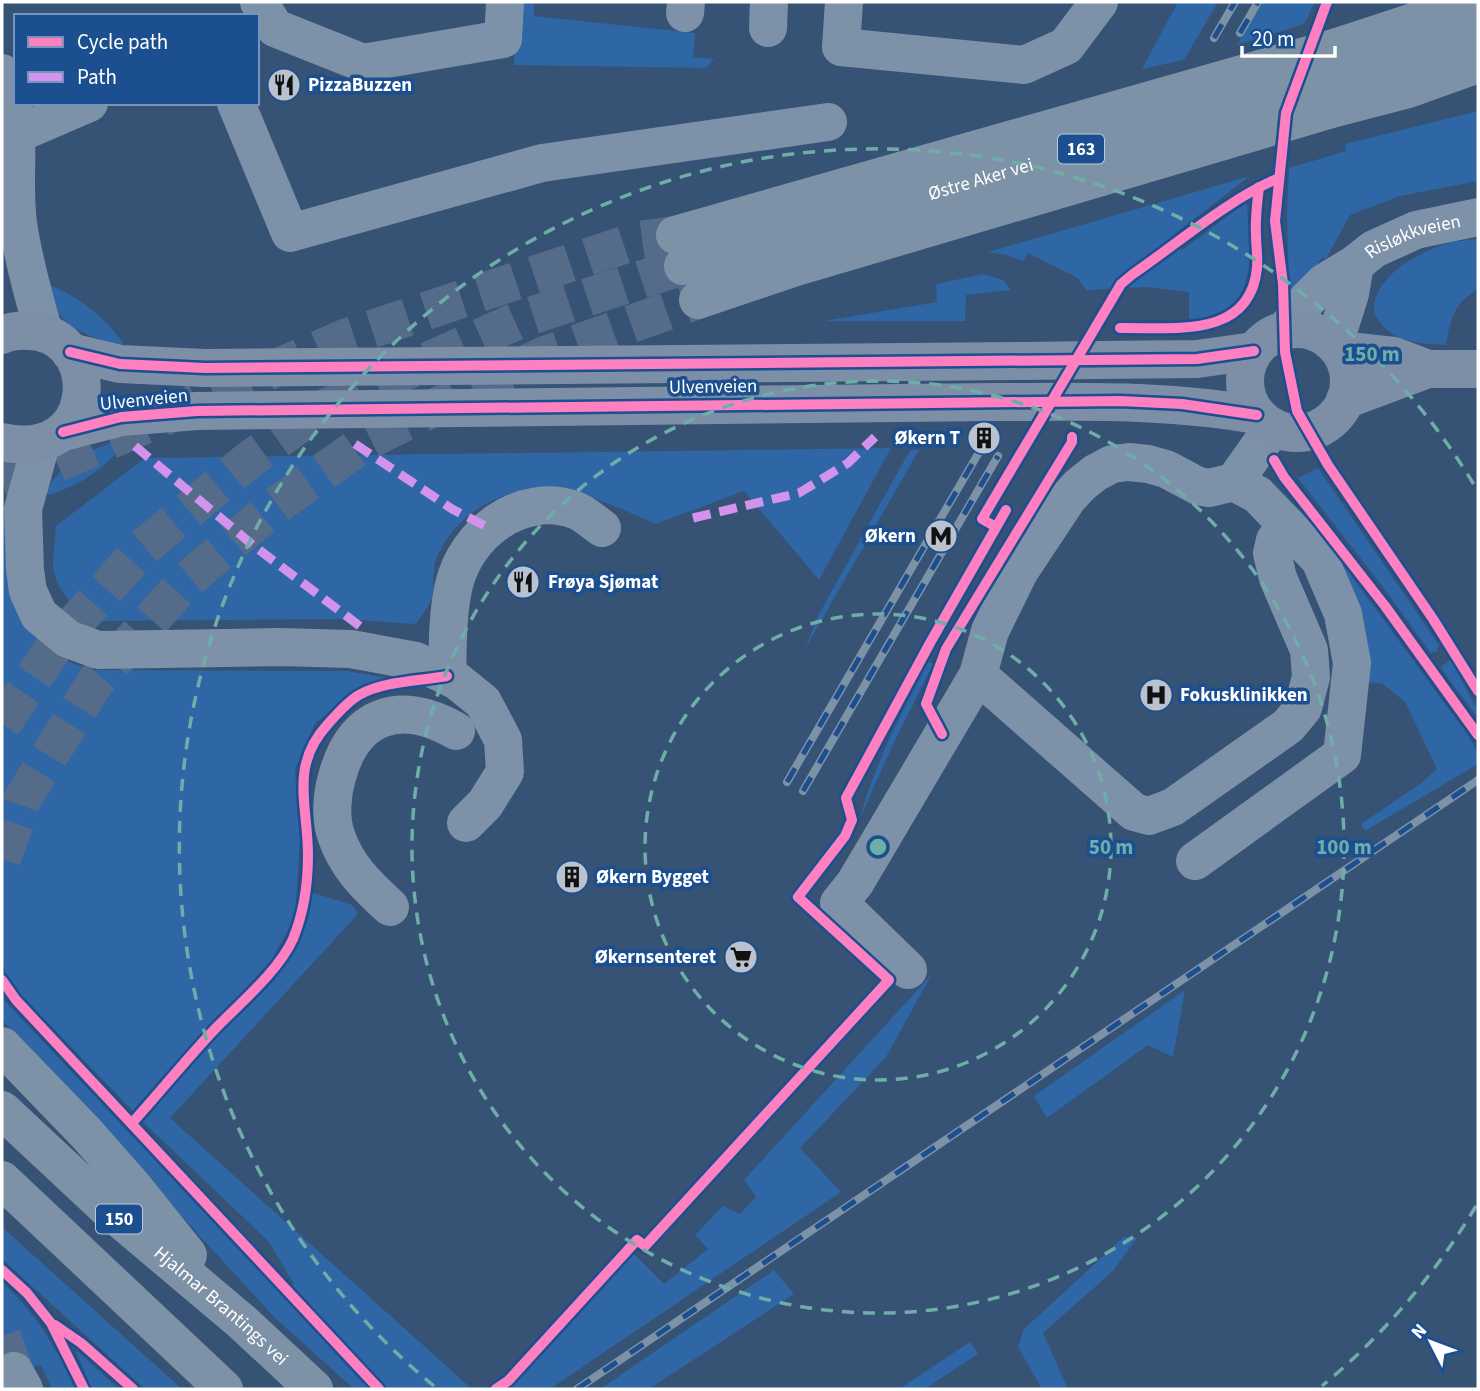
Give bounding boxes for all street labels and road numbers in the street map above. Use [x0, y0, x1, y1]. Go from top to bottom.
road number: 163 [1058, 134, 1104, 164]
street label: Østre Aker vei [925, 151, 1036, 207]
street label: Risløkkveien [1359, 207, 1463, 265]
street label: Ulvenveien [669, 373, 757, 401]
street label: Ulvenveien [99, 382, 189, 418]
road number: 150 [96, 1204, 142, 1234]
street label: Hjalmar Brantings vei [148, 1240, 294, 1372]

